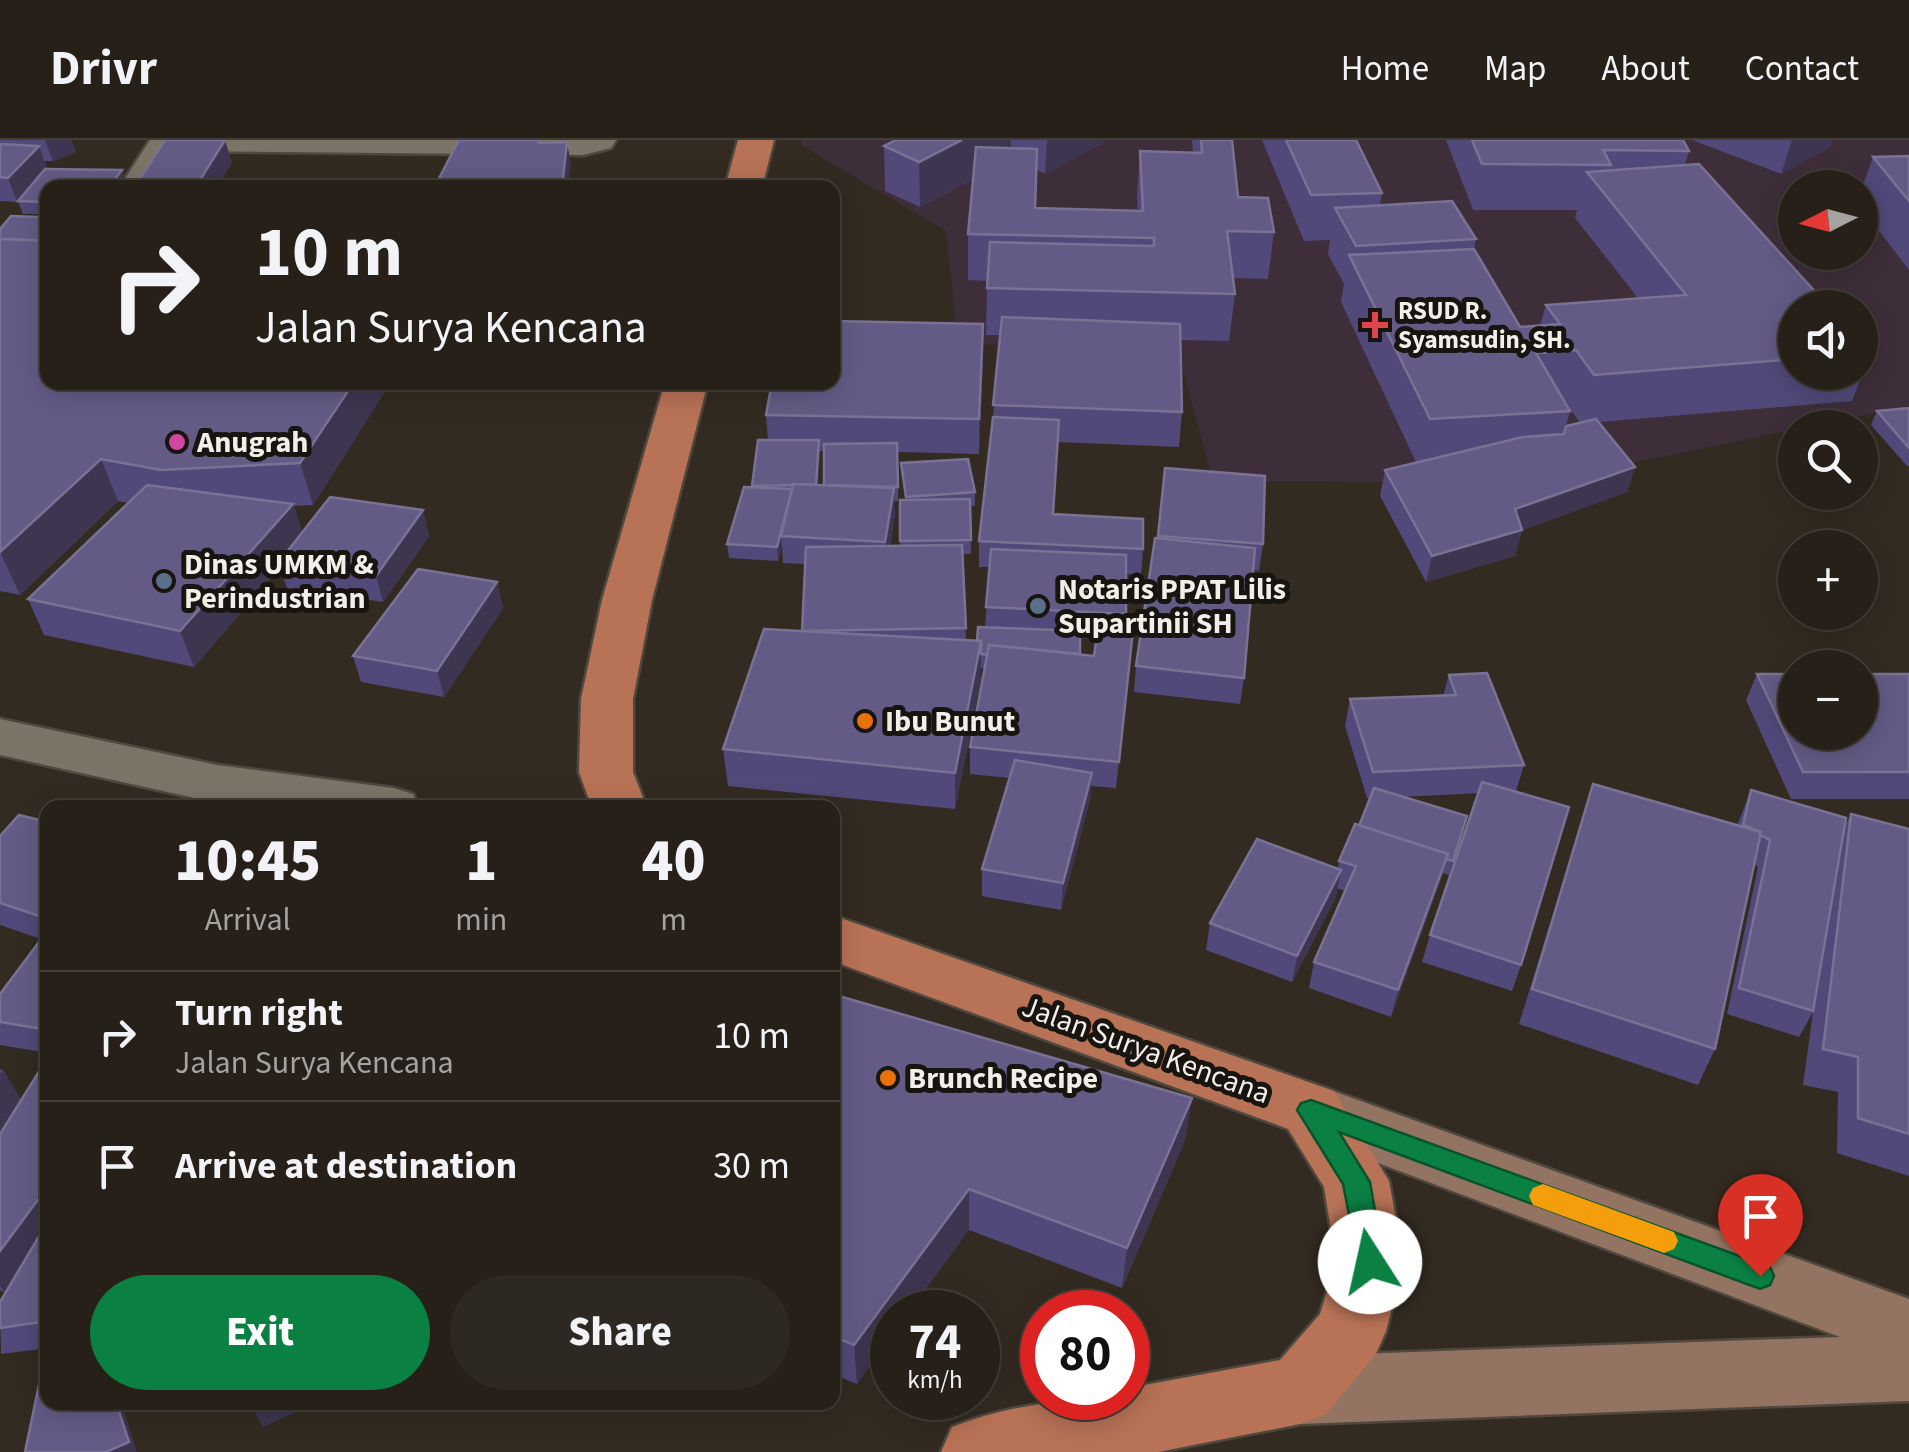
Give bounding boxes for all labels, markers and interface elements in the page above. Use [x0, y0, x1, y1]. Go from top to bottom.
text: Drivr [50, 35, 157, 103]
text: Home [1341, 44, 1429, 94]
text: Map [1484, 44, 1547, 94]
text: About [1602, 44, 1690, 94]
text: Contact [1745, 44, 1859, 94]
north arrow [1778, 170, 1878, 270]
map controls [1778, 170, 1878, 750]
text: 10 m [255, 203, 403, 303]
icon: right [90, 220, 220, 350]
button: sound [1778, 290, 1878, 390]
place label: RSUD R. Syamsudin, SH. [1398, 293, 1571, 358]
text: Jalan Surya Kencana [255, 296, 647, 360]
marker: RSUD R. Syamsudin, SH. [1362, 312, 1388, 338]
button: search [1778, 410, 1878, 510]
place label: Anugrah [196, 421, 308, 464]
marker: Anugrah [166, 431, 188, 453]
button: + [1778, 530, 1878, 630]
place label: Dinas UMKM & Perindustrian [184, 543, 374, 620]
place label: Notaris PPAT Lilis Supartinii SH [1058, 568, 1286, 645]
marker: Dinas UMKM & Perindustrian [153, 570, 175, 592]
marker: Notaris PPAT Lilis Supartinii SH [1027, 595, 1049, 617]
button: − [1778, 650, 1878, 750]
place label: Ibu Bunut [885, 700, 1016, 743]
marker: Ibu Bunut [854, 710, 876, 732]
text: 10:45 [174, 819, 321, 904]
text: 1 [465, 819, 497, 904]
text: 40 [642, 819, 706, 904]
text: Arrival [205, 897, 291, 943]
text: min [455, 897, 507, 943]
text: m [660, 897, 687, 943]
street label: Jalan Surya Kencana [1016, 985, 1276, 1115]
text: Turn right [175, 986, 343, 1040]
icon: right [90, 1009, 145, 1064]
text: 10 m [713, 1009, 790, 1063]
text: Jalan Surya Kencana [175, 1040, 454, 1086]
place label: Brunch Recipe [908, 1057, 1098, 1100]
marker: Brunch Recipe [877, 1067, 899, 1089]
icon: arrive [90, 1139, 145, 1194]
text: Arrive at destination [175, 1139, 517, 1193]
text: 30 m [713, 1139, 790, 1193]
pin [1718, 1174, 1803, 1277]
icon: arrive [1733, 1189, 1788, 1244]
position arrow [1318, 1210, 1422, 1314]
button: Exit [90, 1275, 430, 1390]
button: Share [450, 1275, 790, 1390]
speed limit sign: 80 [1020, 1290, 1150, 1420]
text: 74 [909, 1307, 961, 1378]
text: km/h [907, 1362, 963, 1398]

